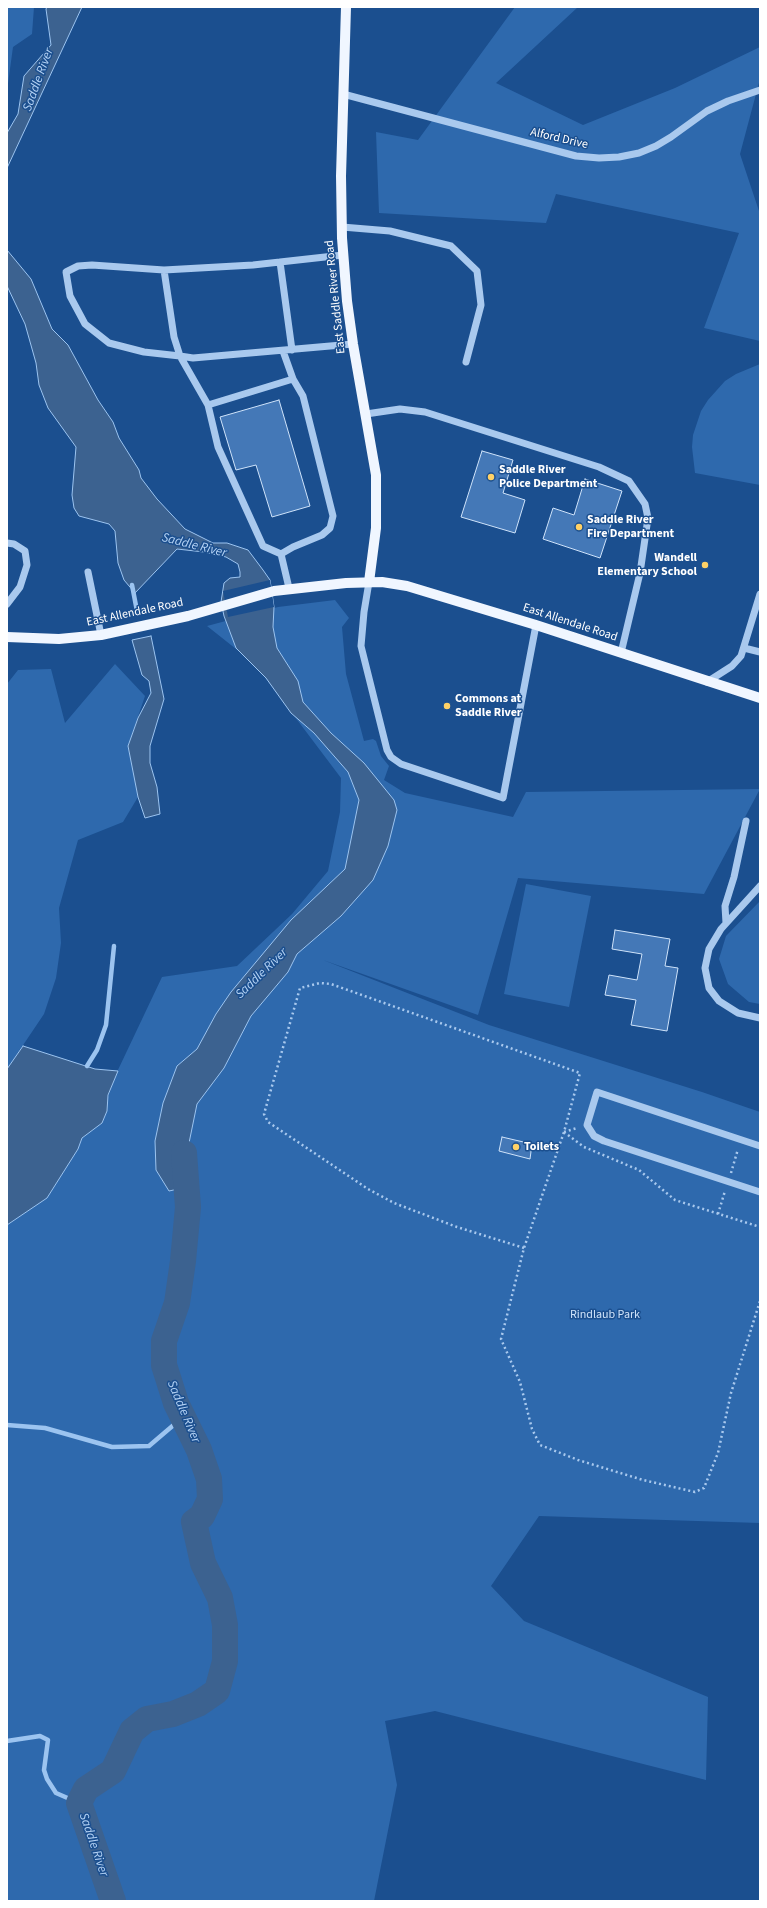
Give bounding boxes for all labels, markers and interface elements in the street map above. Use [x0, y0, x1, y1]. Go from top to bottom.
water label: Saddle River [20, 46, 58, 114]
street label: Alford Drive [529, 125, 589, 153]
street label: East Saddle River Road [323, 239, 349, 355]
place label: Saddle River Police Department [499, 463, 597, 491]
marker: Saddle River Police Department [486, 472, 496, 482]
place label: Saddle River Fire Department [587, 513, 674, 541]
marker: Saddle River Fire Department [574, 522, 584, 532]
water label: Saddle River [160, 530, 228, 562]
place label: Wandell Elementary School [597, 551, 697, 579]
marker: Wandell Elementary School [700, 560, 710, 570]
street label: East Allendale Road [85, 596, 185, 630]
street label: East Allendale Road [521, 601, 619, 645]
place label: Commons at Saddle River [455, 692, 522, 720]
marker: Commons at Saddle River [442, 701, 452, 711]
water label: Saddle River [233, 945, 291, 1003]
place label: Toilets [524, 1140, 559, 1154]
marker: Toilets [511, 1142, 521, 1152]
park label: Rindlaub Park [570, 1308, 640, 1322]
water label: Saddle River [163, 1378, 203, 1446]
water label: Saddle River [75, 1811, 111, 1879]

